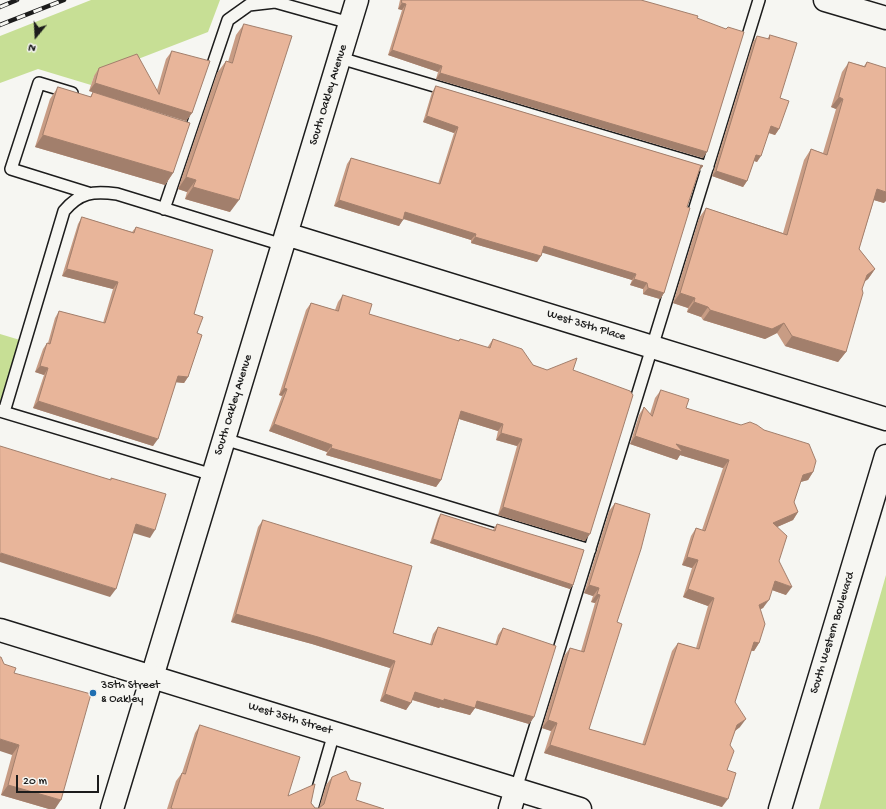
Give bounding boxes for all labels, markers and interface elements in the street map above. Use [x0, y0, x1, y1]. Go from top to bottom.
north arrow [16, 16, 56, 56]
text: N [27, 41, 38, 54]
street label: South Oakley Avenue [307, 43, 351, 147]
street label: West 35th Place [545, 307, 627, 345]
street label: South Oakley Avenue [212, 353, 256, 457]
street label: South Western Boulevard [808, 570, 858, 696]
place label: 35th Street & Oakley [101, 679, 160, 707]
marker: 35th Street & Oakley [88, 688, 98, 698]
street label: West 35th Street [246, 699, 334, 739]
scale bar [18, 767, 101, 793]
text: 20 m [23, 775, 47, 789]

